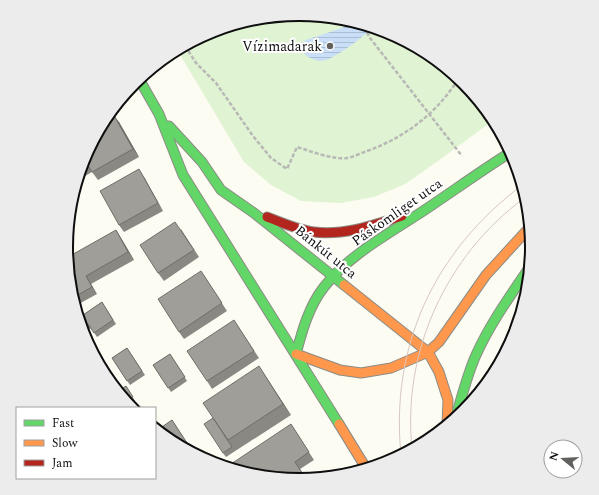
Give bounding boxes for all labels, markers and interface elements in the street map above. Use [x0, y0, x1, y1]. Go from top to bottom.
place label: Vízimadarak [242, 36, 322, 57]
marker: Vízimadarak [325, 41, 335, 51]
street label: Páskomliget utca [347, 173, 447, 251]
street label: Bánkút utca [290, 220, 362, 284]
legend [16, 407, 156, 479]
text: Fast [52, 414, 74, 433]
text: Slow [52, 434, 78, 453]
north arrow [543, 439, 583, 479]
text: N [544, 449, 563, 463]
text: Jam [52, 454, 73, 473]

